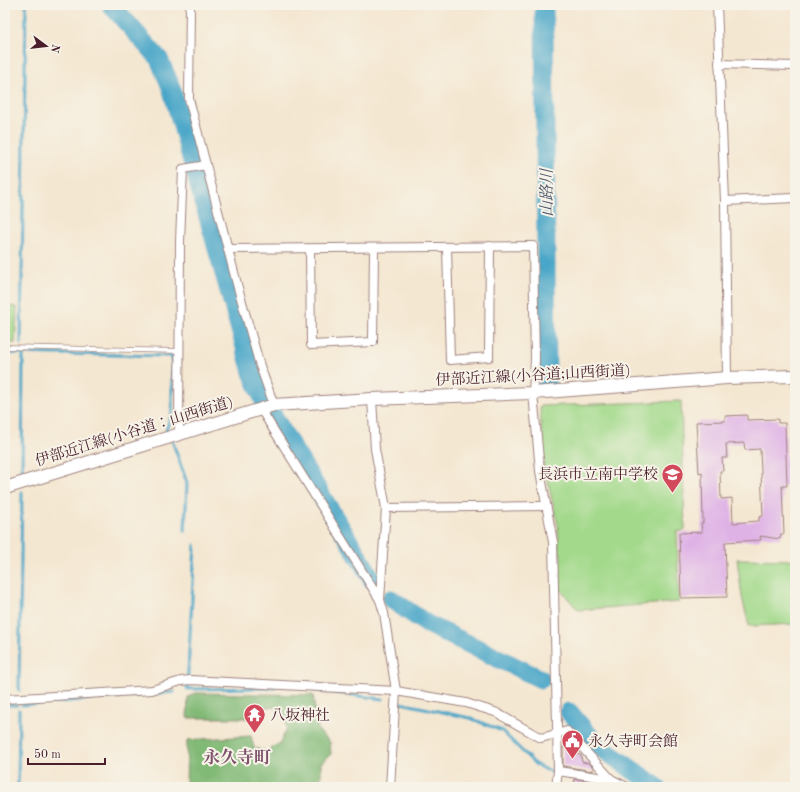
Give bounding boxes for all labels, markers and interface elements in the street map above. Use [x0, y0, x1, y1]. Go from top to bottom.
north arrow [26, 26, 66, 66]
text: N [48, 43, 61, 54]
water label: 山路川 [538, 167, 556, 217]
street label: 伊部近江線(小谷道;山西街道) [435, 362, 631, 389]
street label: 伊部近江線(小谷道：山西街道) [33, 393, 235, 470]
school or university icon: 長浜市立南中学校 [660, 461, 686, 494]
place label: 長浜市立南中学校 [538, 466, 658, 483]
temple icon: 八坂神社 [242, 702, 268, 735]
place label: 八坂神社 [270, 707, 330, 724]
public building icon: 永久寺町会館 [559, 728, 585, 761]
place label: 永久寺町会館 [588, 733, 678, 750]
scale bar [28, 740, 105, 766]
text: 50 m [34, 748, 61, 761]
district label: 永久寺町 [203, 748, 271, 767]

